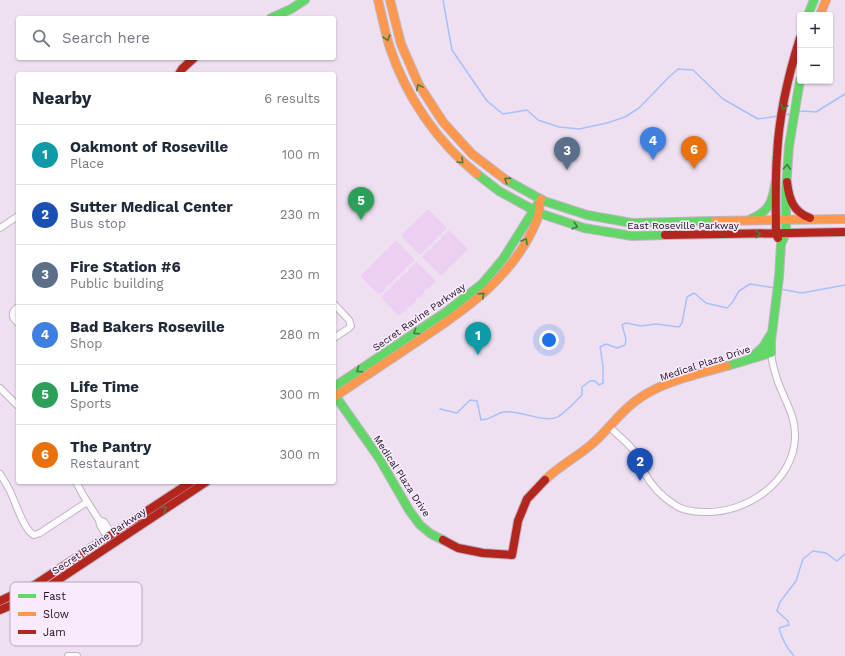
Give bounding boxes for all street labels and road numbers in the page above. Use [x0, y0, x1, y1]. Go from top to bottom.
street label: East Roseville Parkway [627, 220, 740, 231]
street label: Secret Ravine Parkway [371, 280, 468, 353]
street label: Medical Plaza Drive [658, 343, 752, 383]
street label: Medical Plaza Drive [372, 433, 432, 519]
street label: Secret Ravine Parkway [50, 505, 149, 576]

